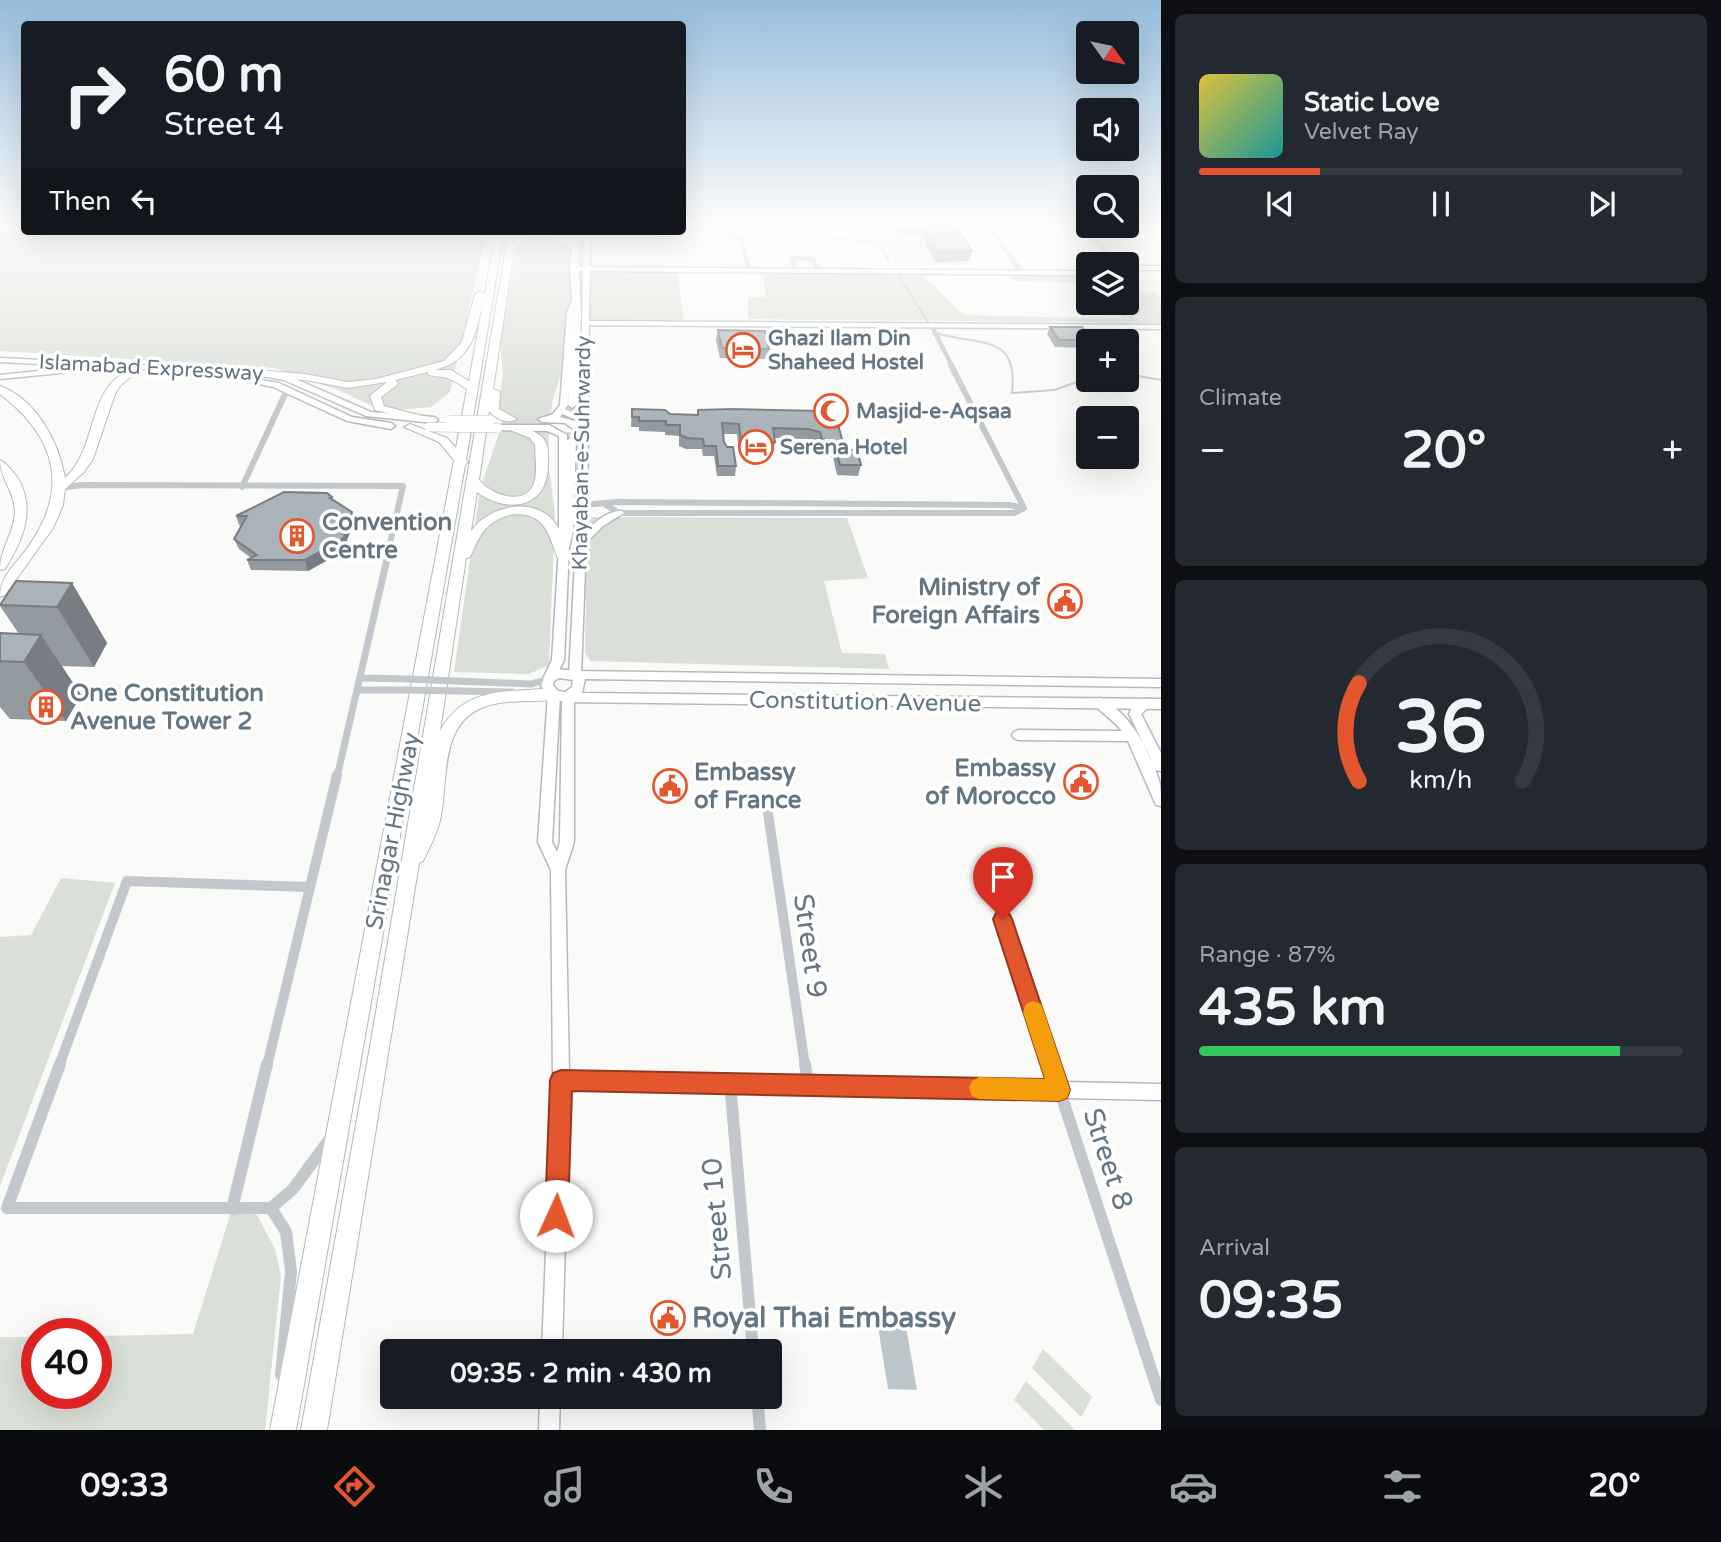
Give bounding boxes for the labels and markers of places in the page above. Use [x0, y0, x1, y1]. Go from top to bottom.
place label: Ghazi Ilam Din Shaheed Hostel [768, 326, 924, 375]
hotel icon: Ghazi Ilam Din Shaheed Hostel [724, 331, 762, 369]
mosque icon: Masjid-e-Aqsaa [812, 392, 850, 430]
place label: Masjid-e-Aqsaa [856, 399, 1012, 424]
hotel icon: Serena Hotel [737, 428, 775, 466]
place label: Serena Hotel [780, 435, 908, 460]
place label: Convention Centre [322, 508, 452, 565]
building icon: Convention Centre [278, 517, 316, 555]
place label: Ministry of Foreign Affairs [872, 573, 1041, 630]
public building icon: Ministry of Foreign Affairs [1046, 582, 1084, 620]
place label: One Constitution Avenue Tower 2 [70, 679, 264, 736]
building icon: One Constitution Avenue Tower 2 [27, 688, 65, 726]
place label: Embassy of Morocco [925, 754, 1056, 811]
place label: Embassy of France [694, 758, 802, 815]
public building icon: Embassy of Morocco [1062, 763, 1100, 801]
public building icon: Embassy of France [651, 767, 689, 805]
pin [973, 847, 1033, 919]
public building icon: Royal Thai Embassy [649, 1299, 687, 1337]
place label: Royal Thai Embassy [692, 1301, 956, 1335]

